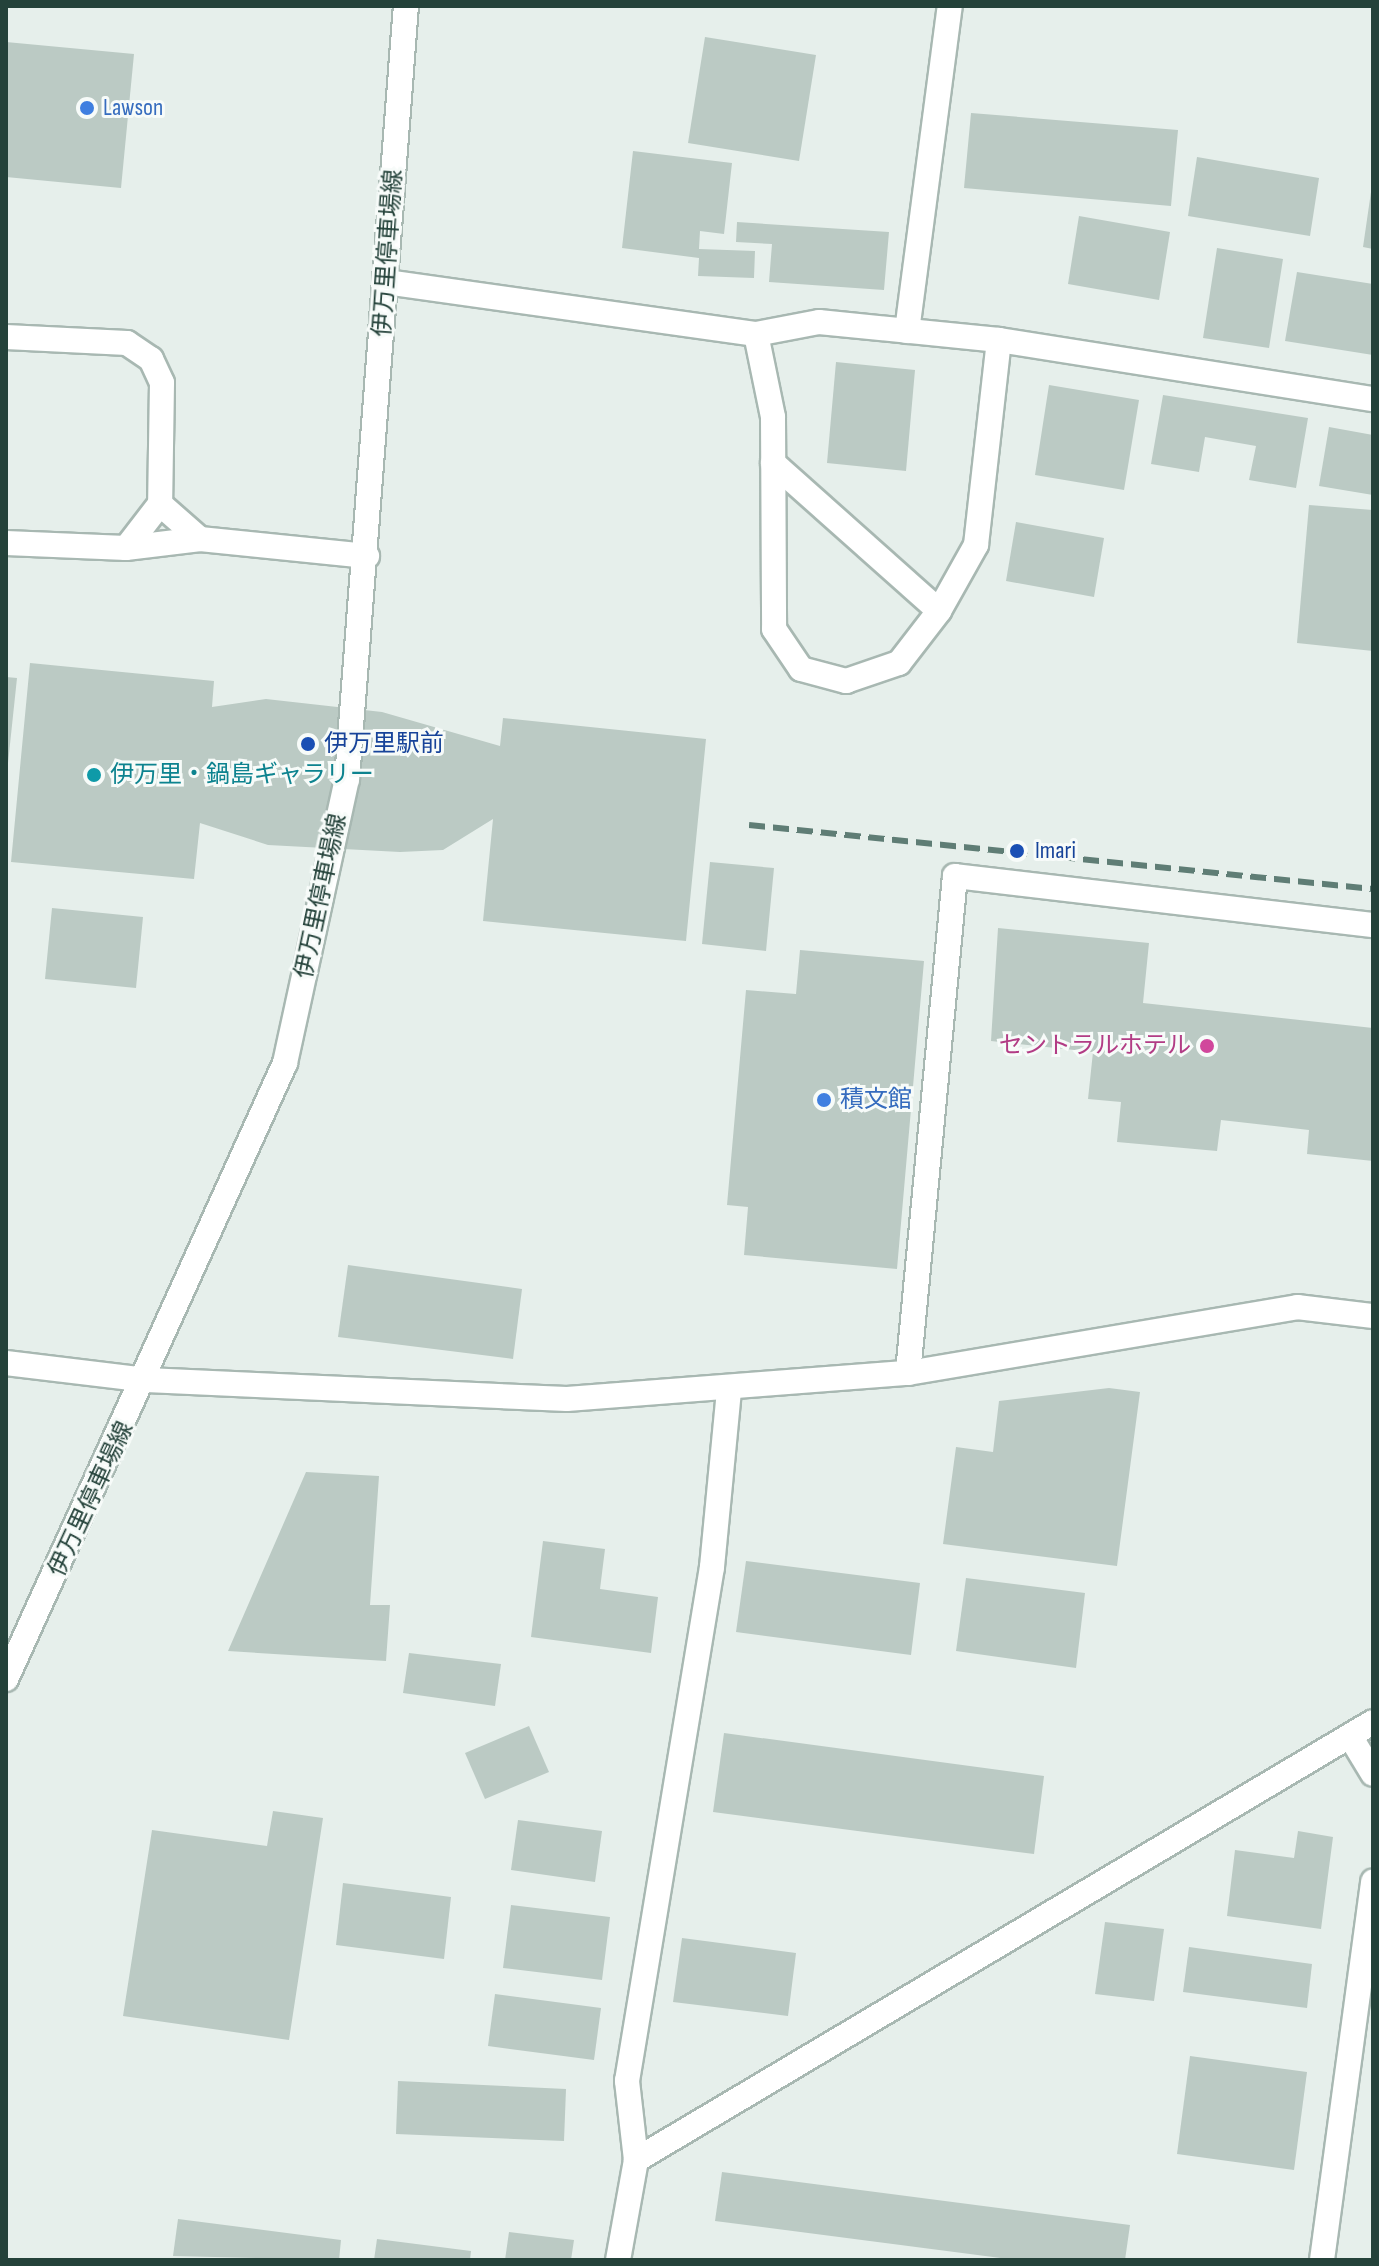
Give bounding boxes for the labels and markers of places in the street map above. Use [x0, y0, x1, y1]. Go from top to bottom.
place label: Lawson [103, 94, 163, 122]
marker: Lawson [78, 99, 96, 117]
place label: 伊万里駅前 [324, 730, 444, 758]
marker: 伊万里駅前 [299, 735, 317, 753]
place label: 伊万里・鍋島ギャラリー [110, 761, 374, 789]
marker: 伊万里・鍋島ギャラリー [85, 766, 103, 784]
place label: Imari [1035, 837, 1076, 865]
marker: Imari [1006, 840, 1028, 862]
place label: セントラルホテル [999, 1032, 1191, 1060]
marker: セントラルホテル [1198, 1037, 1216, 1055]
place label: 積文館 [840, 1086, 912, 1114]
marker: 積文館 [815, 1091, 833, 1109]

